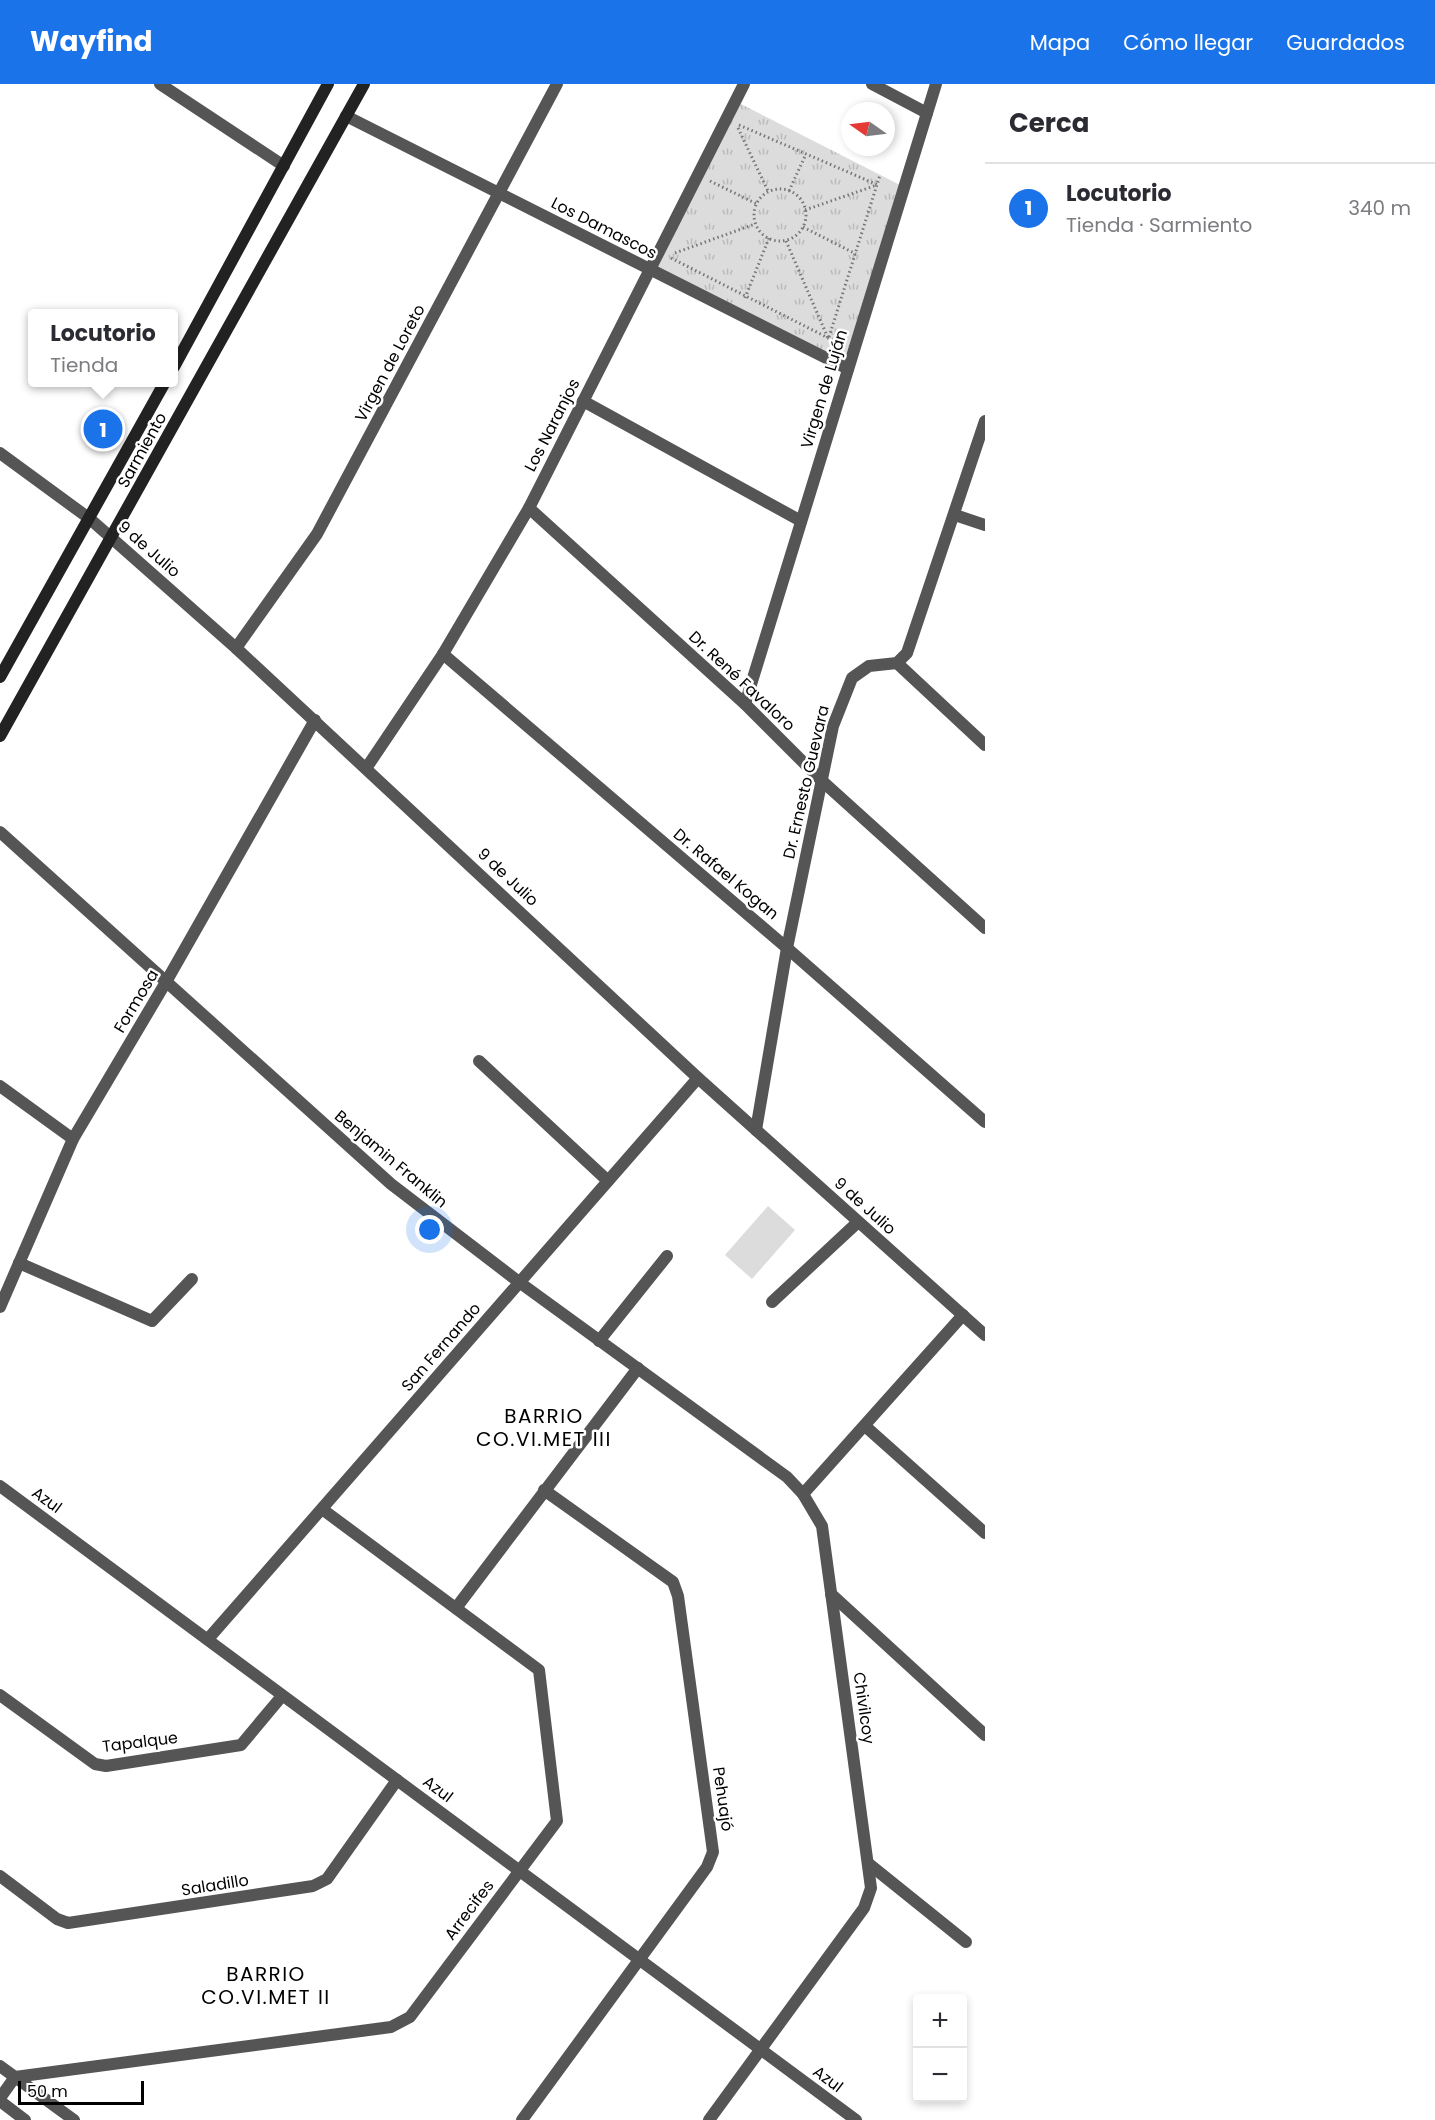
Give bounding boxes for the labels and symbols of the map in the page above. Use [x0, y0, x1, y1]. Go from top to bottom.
north arrow [841, 102, 895, 156]
street label: Los Damascos [547, 191, 661, 265]
street label: Virgen de Loreto [349, 300, 431, 426]
street label: Virgen de Luján [795, 327, 853, 451]
street label: Los Naranjos [519, 375, 585, 475]
pin: 1 [84, 406, 122, 452]
street label: Sarmiento [112, 408, 172, 492]
street label: 9 de Julio [113, 515, 185, 583]
street label: Dr. René Favaloro [684, 626, 800, 736]
street label: Dr. Ernesto Guevara [777, 703, 835, 861]
street label: Dr. Rafael Kogan [668, 823, 784, 925]
street label: 9 de Julio [472, 843, 544, 911]
street label: Formosa [108, 965, 164, 1037]
street label: Benjamin Franklin [330, 1105, 452, 1213]
street label: 9 de Julio [829, 1172, 901, 1240]
your location [415, 1215, 444, 1244]
street label: San Fernando [396, 1298, 486, 1396]
district label: BARRIO CO.VI.MET III [476, 1402, 612, 1453]
street label: Azul [27, 1481, 67, 1519]
street label: Chivilcoy [848, 1671, 880, 1745]
street label: Tapalque [101, 1726, 179, 1758]
street label: Pehuajó [707, 1765, 739, 1833]
street label: Azul [418, 1770, 458, 1808]
street label: Saladillo [180, 1868, 250, 1902]
street label: Arrecifes [439, 1875, 499, 1945]
district label: BARRIO CO.VI.MET II [201, 1960, 331, 2011]
street label: Azul [808, 2060, 848, 2098]
scale bar [18, 2078, 144, 2106]

